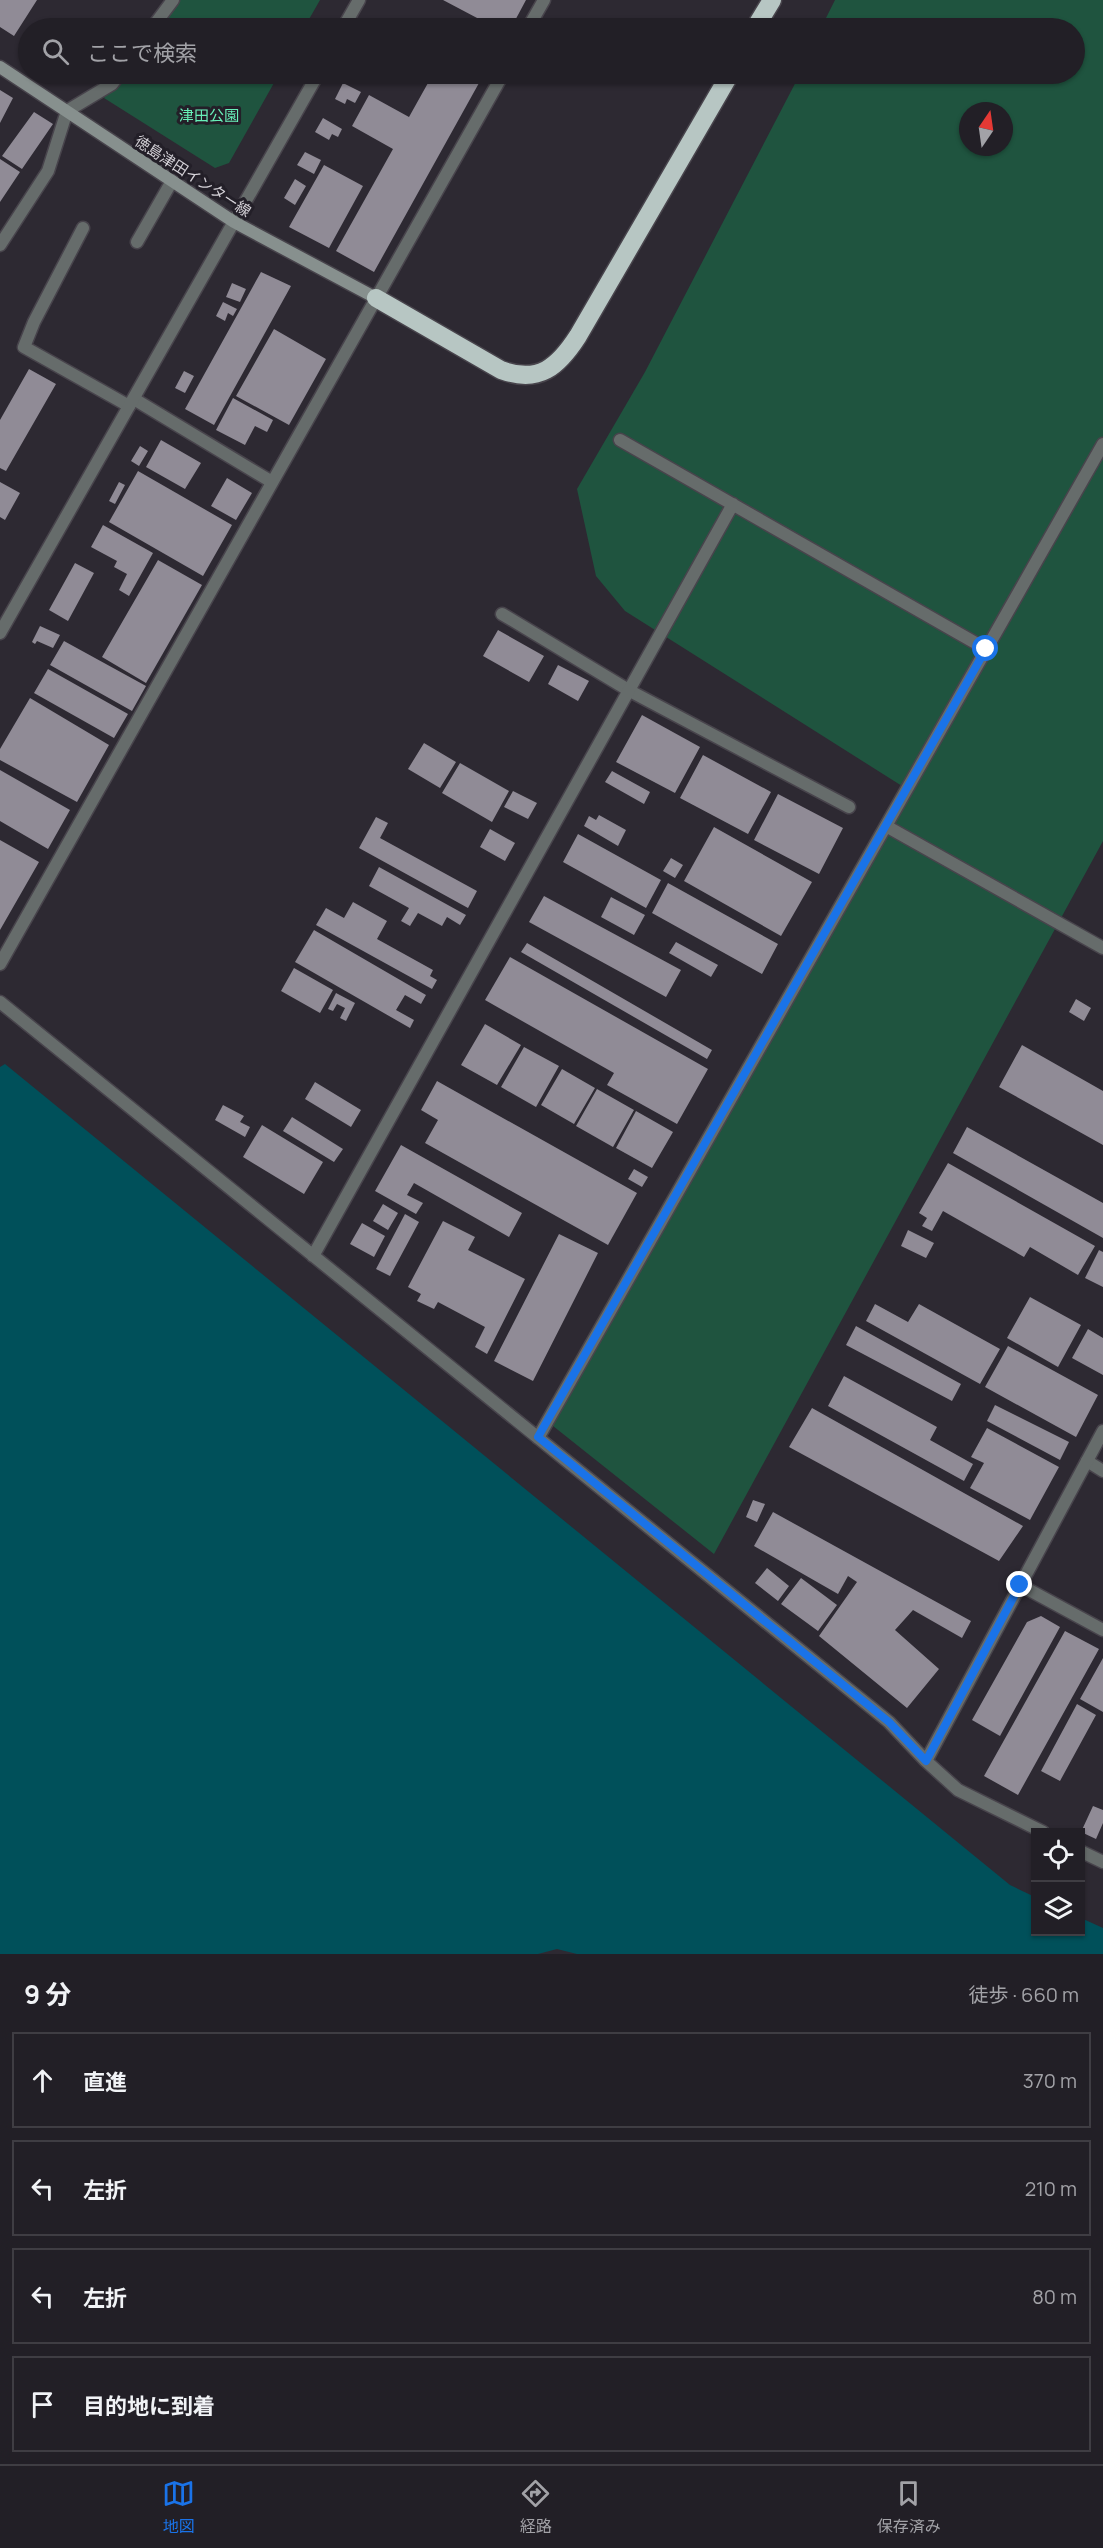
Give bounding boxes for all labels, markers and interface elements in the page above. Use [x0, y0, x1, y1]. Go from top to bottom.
search box [18, 18, 1085, 84]
icon: search [39, 35, 72, 68]
text: ここで検索 [87, 38, 197, 68]
north arrow [959, 102, 1013, 156]
park label: 津田公園 [179, 105, 239, 126]
street label: 徳島津田インター線 [131, 130, 255, 222]
route start [972, 635, 998, 661]
route end [1006, 1571, 1032, 1597]
map controls [1031, 1828, 1085, 1936]
button: locate [1031, 1828, 1085, 1882]
button: layers [1031, 1882, 1085, 1936]
text: 9 分 [24, 1976, 71, 2012]
text: 徒歩 · 660 m [968, 1981, 1079, 2008]
icon: ahead [26, 2064, 59, 2097]
text: 直進 [83, 2067, 127, 2097]
text: 370 m [1023, 2067, 1077, 2094]
icon: left [26, 2172, 59, 2205]
text: 左折 [83, 2175, 127, 2205]
text: 210 m [1025, 2175, 1077, 2202]
icon: left [26, 2280, 59, 2313]
text: 左折 [83, 2283, 127, 2313]
text: 80 m [1032, 2283, 1077, 2310]
icon: arrive [26, 2388, 59, 2421]
text: 目的地に到着 [83, 2391, 215, 2421]
tab: 地図 [162, 2477, 195, 2537]
tab: 経路 [519, 2477, 552, 2537]
tab: 保存済み [877, 2477, 941, 2537]

